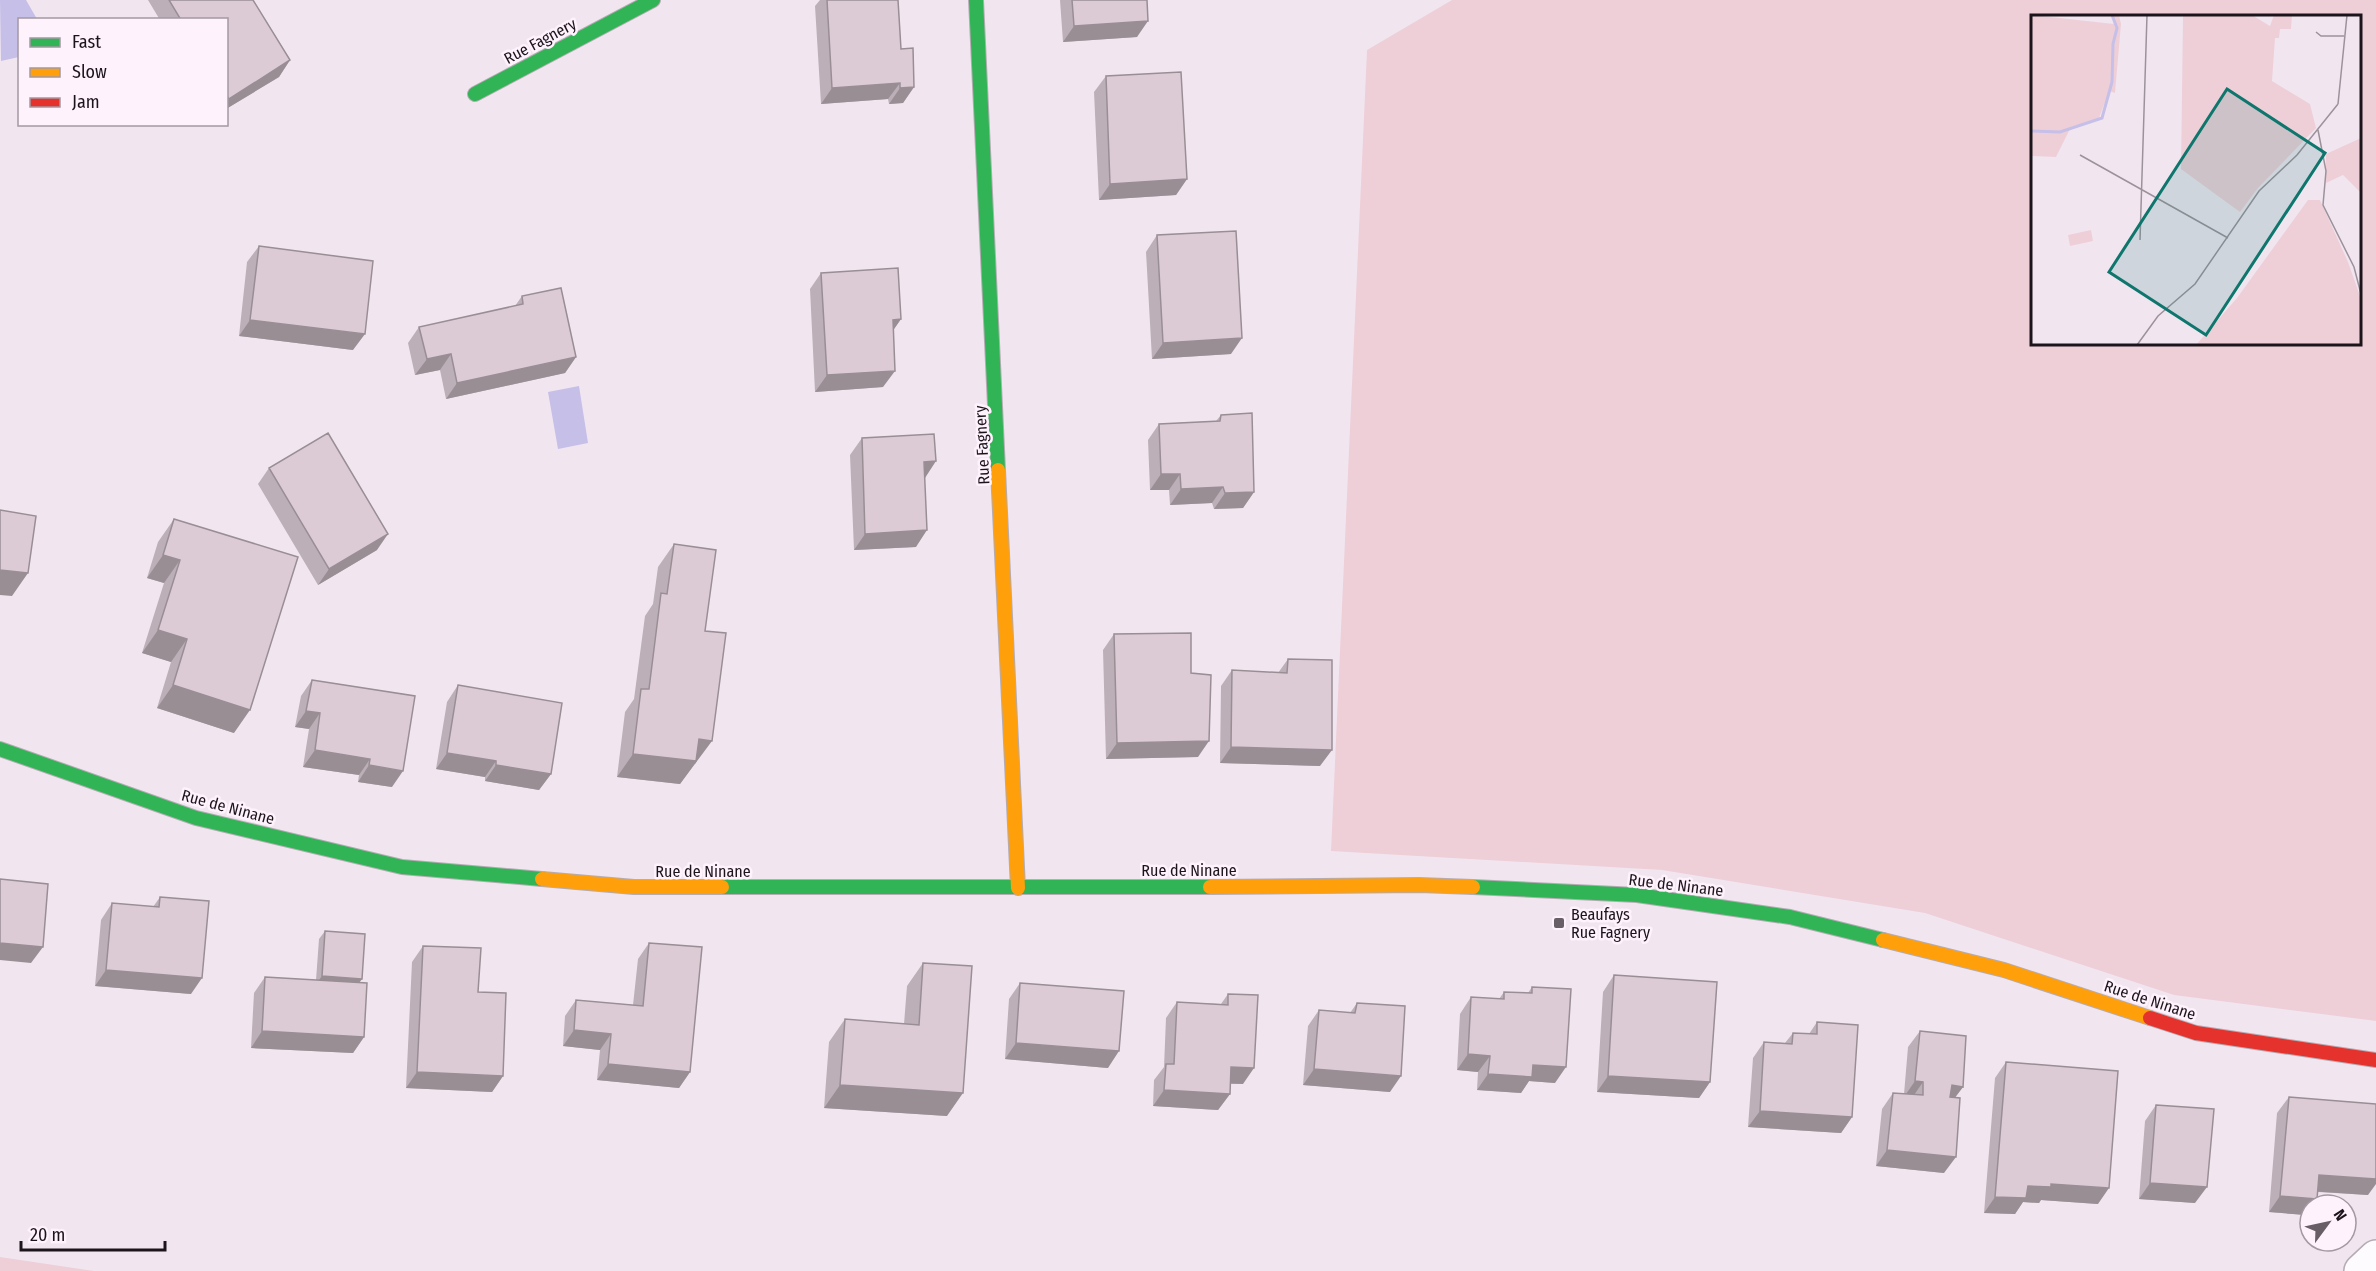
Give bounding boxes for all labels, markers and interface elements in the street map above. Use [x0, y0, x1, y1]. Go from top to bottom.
street label: Rue Fagnery [501, 14, 580, 68]
inset map [2031, 15, 2361, 345]
legend [18, 18, 228, 126]
text: Fast [72, 31, 101, 53]
text: Slow [72, 61, 107, 83]
text: Jam [72, 91, 100, 113]
street label: Rue Fagnery [970, 404, 994, 485]
street label: Rue de Ninane [179, 785, 277, 829]
street label: Rue de Ninane [1141, 861, 1237, 880]
street label: Rue de Ninane [655, 862, 751, 881]
street label: Rue de Ninane [1628, 870, 1725, 900]
place label: Beaufays Rue Fagnery [1571, 905, 1651, 942]
marker: Beaufays Rue Fagnery [1552, 916, 1566, 930]
street label: Rue de Ninane [2102, 976, 2198, 1024]
north arrow [2298, 1193, 2358, 1253]
text: N [2330, 1206, 2351, 1224]
scale bar [21, 1214, 165, 1252]
text: 20 m [30, 1224, 65, 1246]

